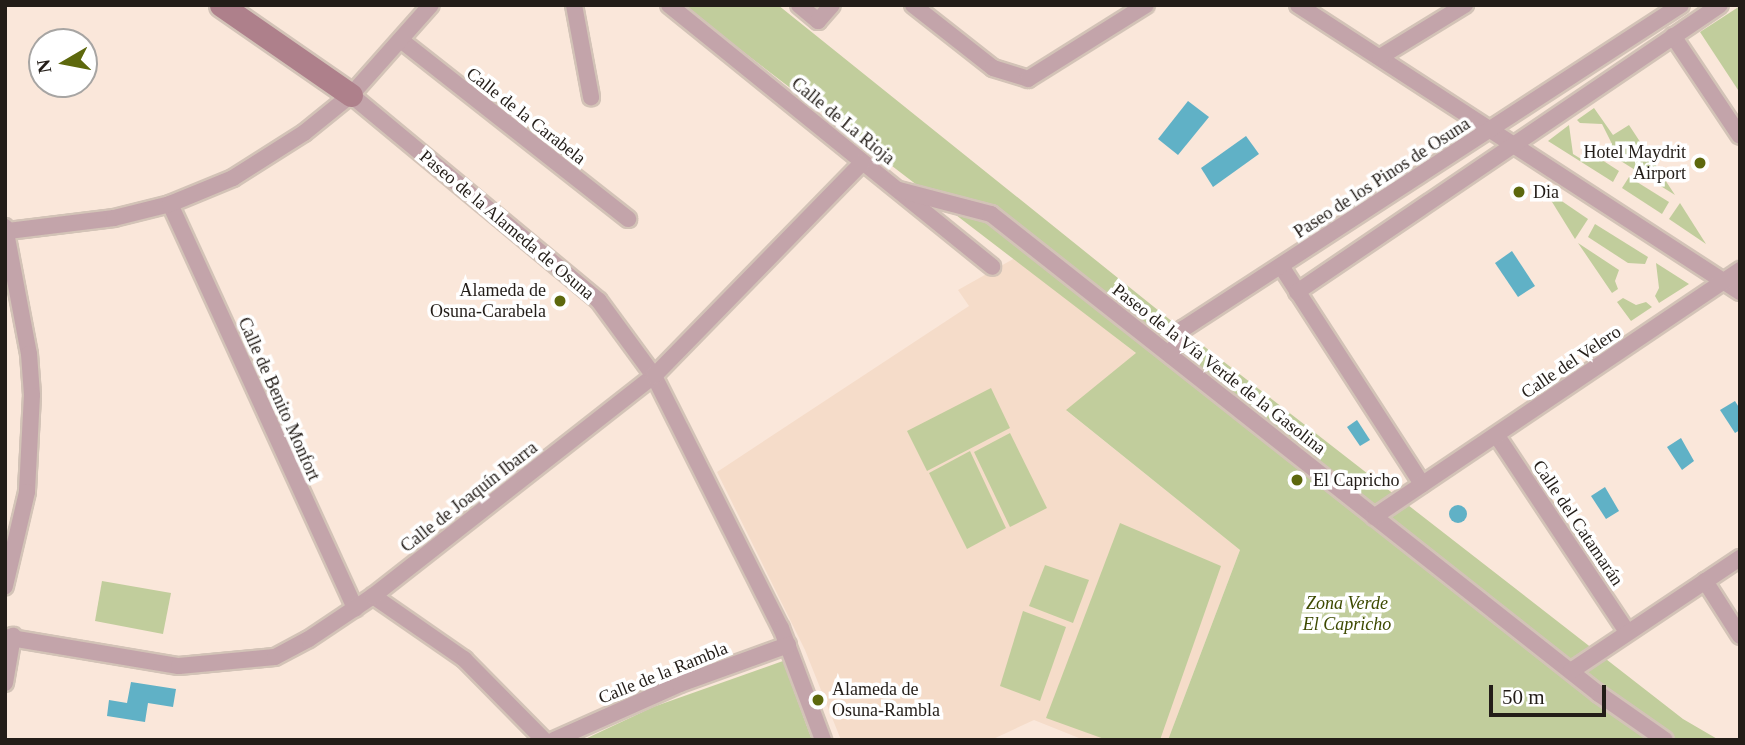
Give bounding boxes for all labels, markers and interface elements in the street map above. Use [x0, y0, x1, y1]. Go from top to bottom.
north arrow [28, 28, 98, 98]
text: N [32, 58, 55, 75]
street label: Calle de la Carabela [462, 63, 590, 169]
street label: Calle de La Rioja [787, 73, 899, 169]
street label: Paseo de los Pinos de Osuna [1290, 113, 1474, 243]
place label: Hotel Maydrit Airport [1584, 142, 1686, 184]
street label: Paseo de la Alameda de Osuna [415, 145, 599, 305]
marker: Hotel Maydrit Airport [1692, 155, 1708, 171]
place label: Dia [1533, 181, 1559, 203]
marker: Dia [1511, 184, 1527, 200]
street label: Paseo de la Vía Verde de la Gasolina [1108, 279, 1330, 459]
place label: Alameda de Osuna-Carabela [430, 280, 546, 322]
marker: Alameda de Osuna-Carabela [552, 293, 568, 309]
street label: Calle de Benito Monfort [233, 314, 325, 484]
street label: Calle del Velero [1517, 321, 1625, 403]
street label: Calle de Joaquín Ibarra [396, 437, 542, 557]
street label: Calle del Catamarán [1528, 456, 1628, 590]
place label: El Capricho [1313, 469, 1399, 491]
marker: El Capricho [1287, 470, 1307, 490]
park label: Zona Verde El Capricho [1303, 593, 1391, 636]
street label: Calle de la Rambla [595, 637, 731, 709]
scale bar [1493, 672, 1610, 716]
place label: Alameda de Osuna-Rambla [832, 679, 940, 722]
text: 50 m [1502, 685, 1545, 709]
marker: Alameda de Osuna-Rambla [810, 692, 826, 708]

